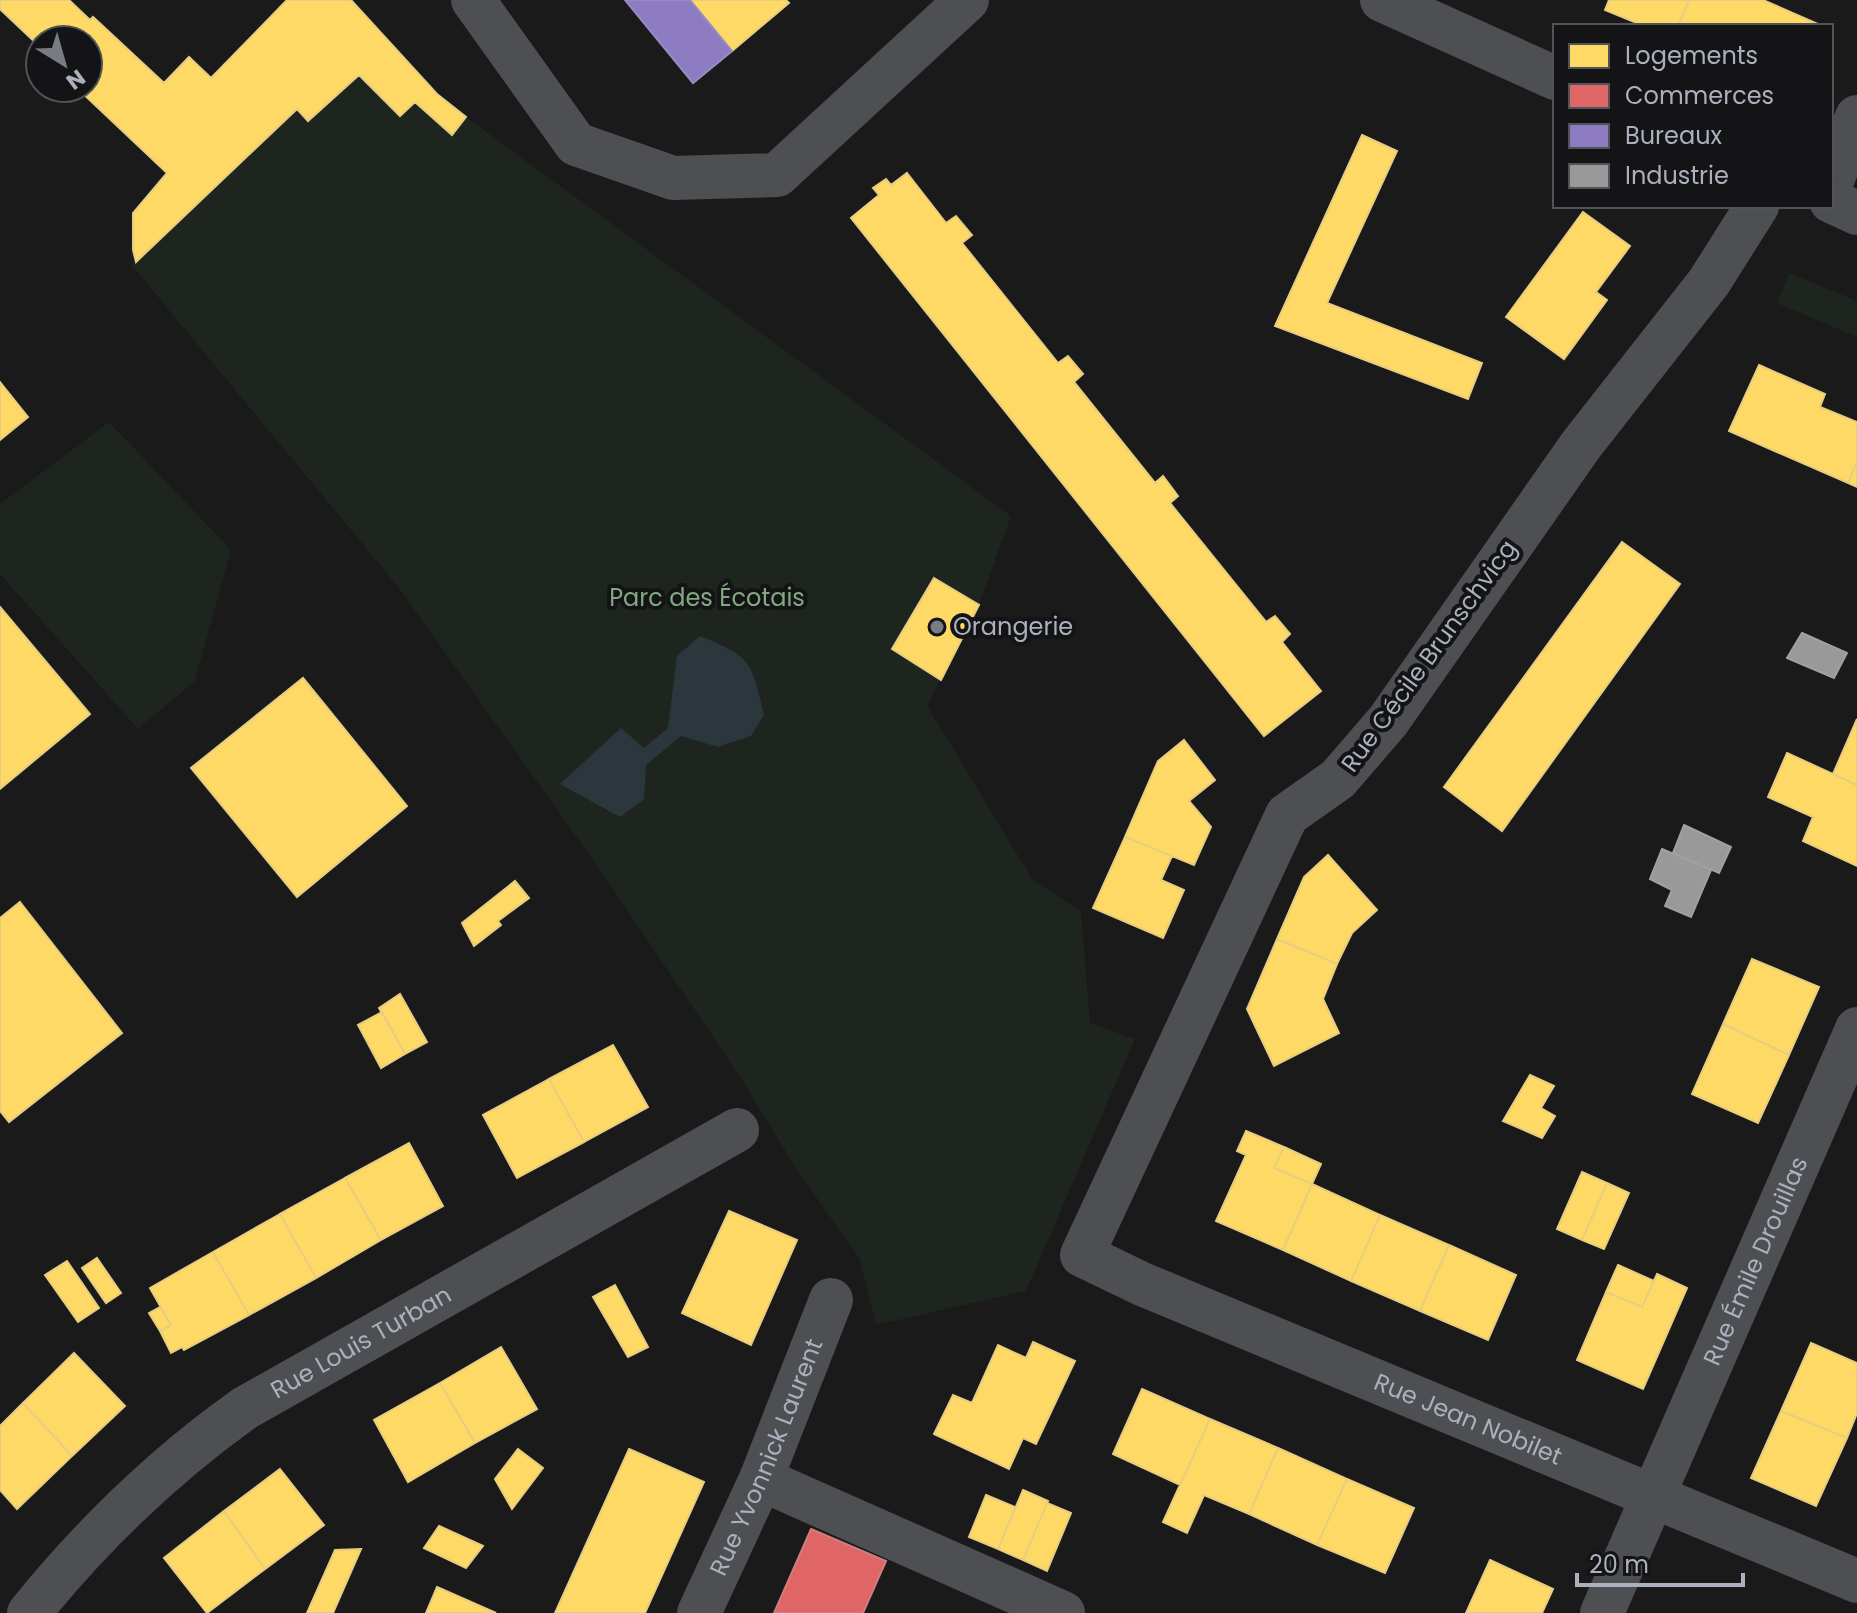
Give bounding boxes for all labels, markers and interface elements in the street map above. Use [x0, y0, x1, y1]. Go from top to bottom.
north arrow [24, 24, 104, 104]
legend [1553, 24, 1833, 208]
text: Logements [1625, 39, 1758, 72]
text: N [60, 62, 92, 97]
text: Commerces [1625, 79, 1774, 112]
text: Bureaux [1625, 119, 1722, 152]
text: Industrie [1625, 159, 1729, 192]
street label: Rue Cécile Brunschvicg [1333, 533, 1524, 778]
park label: Parc des Écotais [609, 581, 805, 614]
place label: Orangerie [953, 610, 1073, 643]
marker: Orangerie [928, 618, 946, 636]
street label: Rue Émile Drouillas [1695, 1151, 1815, 1370]
street label: Rue Louis Turban [265, 1278, 457, 1406]
street label: Rue Yvonnick Laurent [702, 1334, 830, 1581]
street label: Rue Jean Nobilet [1369, 1365, 1567, 1473]
scale bar [1577, 1537, 1743, 1587]
text: 20 m [1589, 1548, 1649, 1581]

